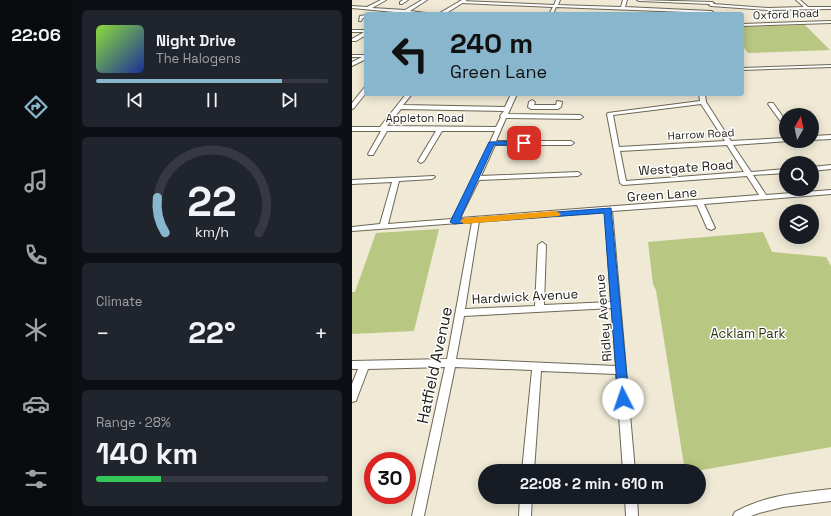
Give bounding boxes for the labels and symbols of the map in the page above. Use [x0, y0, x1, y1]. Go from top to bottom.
street label: Oxford Road [753, 6, 819, 22]
north arrow [779, 108, 819, 148]
street label: Appleton Road [386, 111, 464, 125]
street label: Harrow Road [667, 125, 735, 143]
pin [507, 126, 541, 160]
street label: Westgate Road [638, 156, 734, 179]
street label: Green Lane [626, 184, 698, 205]
street label: Ridley Avenue [591, 274, 616, 362]
street label: Hardwick Avenue [471, 285, 579, 308]
street label: Hatfield Avenue [412, 305, 457, 426]
park label: Acklam Park [710, 325, 786, 342]
position arrow [602, 378, 644, 420]
speed limit sign: 30 [364, 452, 416, 504]

